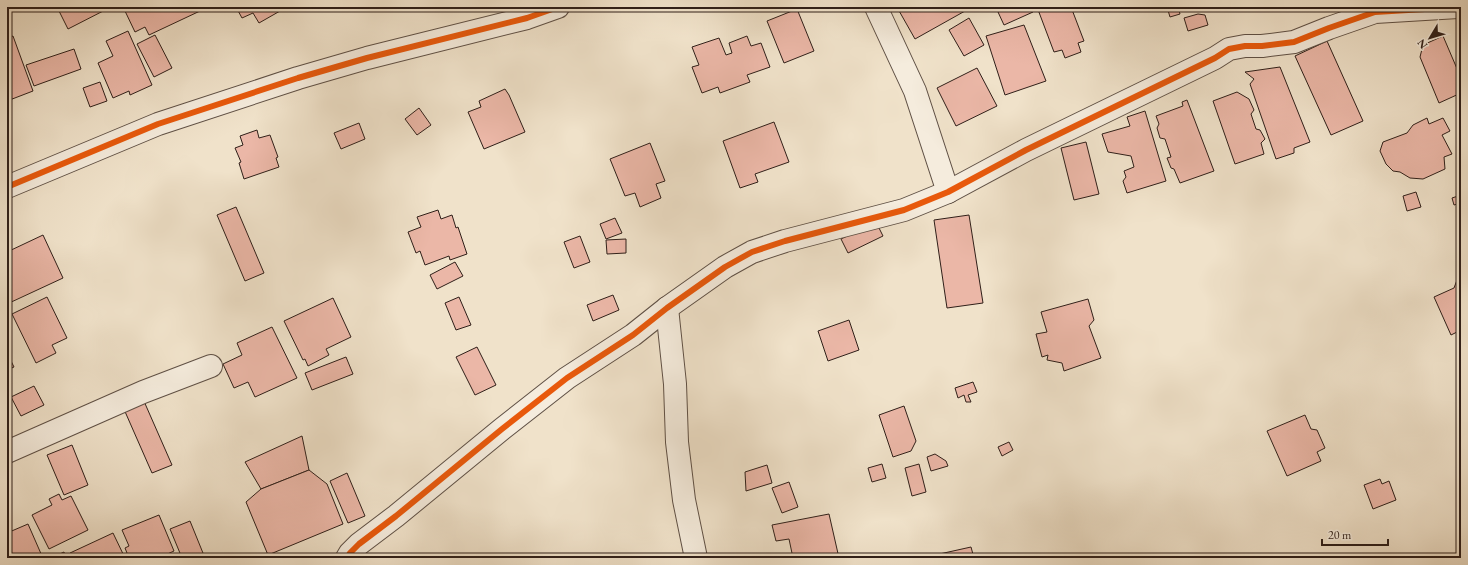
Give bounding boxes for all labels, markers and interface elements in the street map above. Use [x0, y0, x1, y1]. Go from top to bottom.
north arrow [1410, 18, 1450, 58]
text: N [1414, 36, 1430, 52]
scale bar [1322, 521, 1388, 547]
text: 20 m [1328, 527, 1352, 543]

